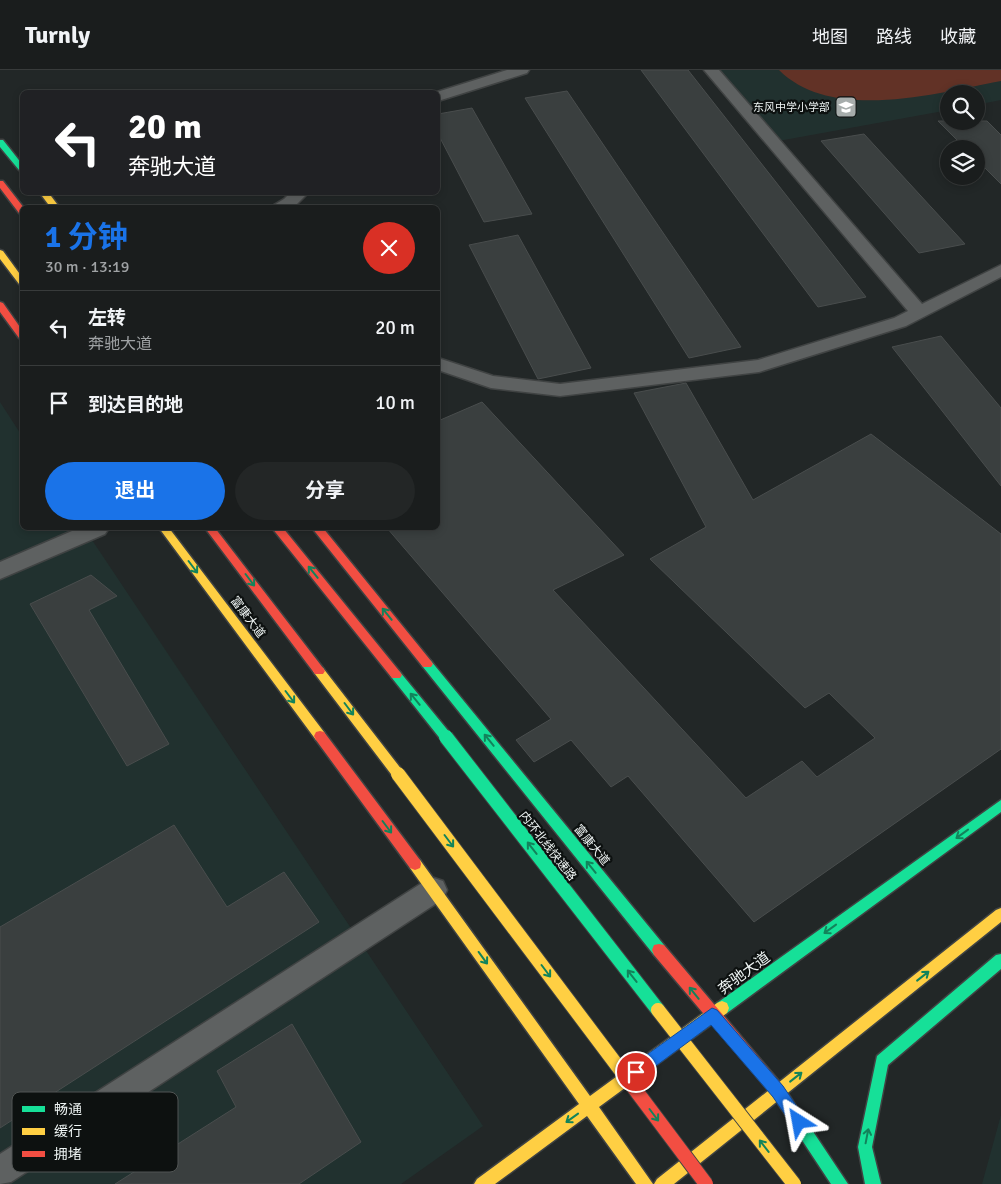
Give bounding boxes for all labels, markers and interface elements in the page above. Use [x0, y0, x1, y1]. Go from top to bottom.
text: Turnly [25, 20, 90, 50]
text: 地图 [812, 26, 848, 48]
text: 路线 [876, 26, 912, 48]
text: 收藏 [940, 26, 976, 48]
map controls [940, 85, 985, 185]
button: search [940, 85, 985, 130]
school or university icon: 东风中学小学部 [834, 95, 858, 119]
place label: 东风中学小学部 [753, 101, 830, 114]
text: 20 m [128, 105, 202, 148]
icon: left [45, 110, 110, 175]
button: layers [940, 140, 985, 185]
text: 奔驰大道 [128, 153, 216, 180]
text: 1 分钟 [45, 219, 128, 256]
button: close [363, 222, 415, 274]
text: 30 m · 13:19 [45, 257, 129, 277]
text: 左转 [88, 306, 126, 330]
icon: left [45, 314, 73, 342]
text: 20 m [375, 316, 415, 340]
text: 奔驰大道 [88, 334, 152, 354]
icon: arrive [45, 389, 73, 417]
text: 10 m [375, 391, 415, 415]
text: 到达目的地 [88, 393, 183, 417]
button: 退出 [45, 462, 225, 520]
button: 分享 [235, 462, 415, 520]
one-way arrow [188, 560, 198, 574]
one-way arrow [308, 566, 319, 579]
one-way arrow [245, 573, 256, 586]
street label: 富康大道 [227, 594, 268, 641]
one-way arrow [382, 608, 393, 621]
one-way arrow [285, 690, 295, 704]
one-way arrow [410, 693, 421, 706]
one-way arrow [344, 702, 354, 716]
one-way arrow [484, 734, 495, 747]
street label: 内环北线快速路 [516, 809, 579, 884]
one-way arrow [382, 820, 392, 834]
street label: 富康大道 [571, 822, 613, 869]
one-way arrow [955, 829, 969, 839]
one-way arrow [443, 834, 454, 847]
one-way arrow [527, 841, 537, 855]
one-way arrow [586, 861, 597, 874]
one-way arrow [824, 924, 837, 935]
street label: 奔驰大道 [714, 948, 774, 998]
one-way arrow [478, 951, 488, 965]
one-way arrow [541, 964, 552, 977]
one-way arrow [626, 970, 637, 983]
one-way arrow [916, 971, 929, 982]
one-way arrow [688, 987, 699, 1000]
pin [615, 1051, 657, 1093]
icon: arrive [622, 1058, 650, 1086]
one-way arrow [789, 1072, 802, 1083]
legend [12, 1092, 178, 1172]
position arrow [772, 1095, 824, 1147]
text: 畅通 [54, 1101, 82, 1118]
one-way arrow [649, 1108, 660, 1121]
one-way arrow [566, 1113, 579, 1124]
text: 缓行 [54, 1123, 82, 1140]
one-way arrow [863, 1129, 873, 1145]
one-way arrow [759, 1139, 770, 1152]
text: 拥堵 [54, 1146, 82, 1163]

